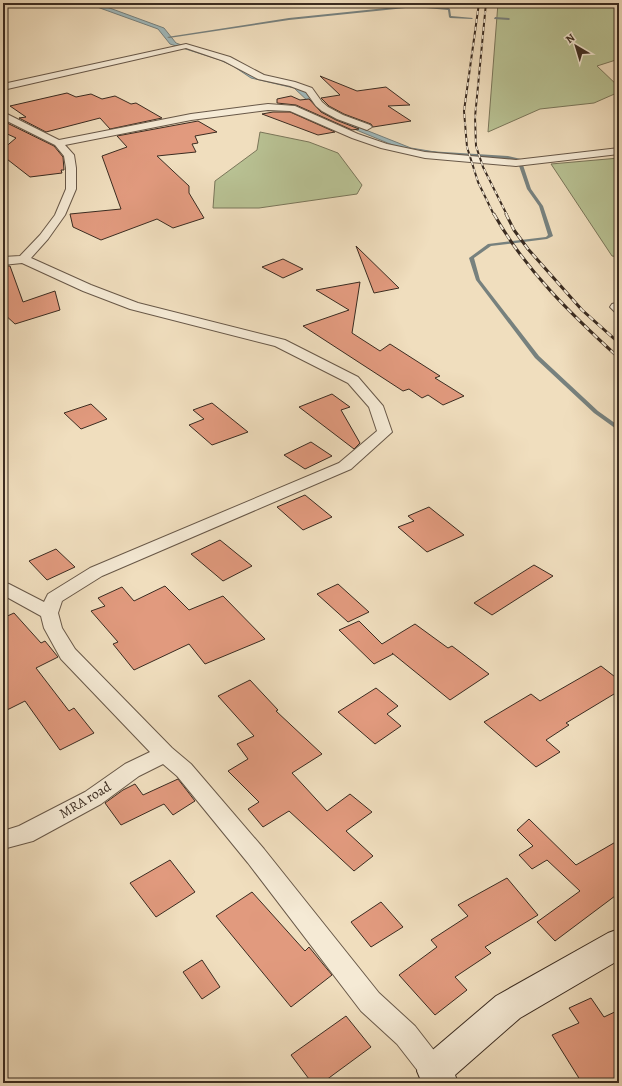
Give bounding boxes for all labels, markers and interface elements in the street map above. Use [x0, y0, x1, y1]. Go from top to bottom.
north arrow [556, 26, 596, 66]
text: N [562, 30, 578, 47]
street label: MRA road [55, 777, 115, 823]

